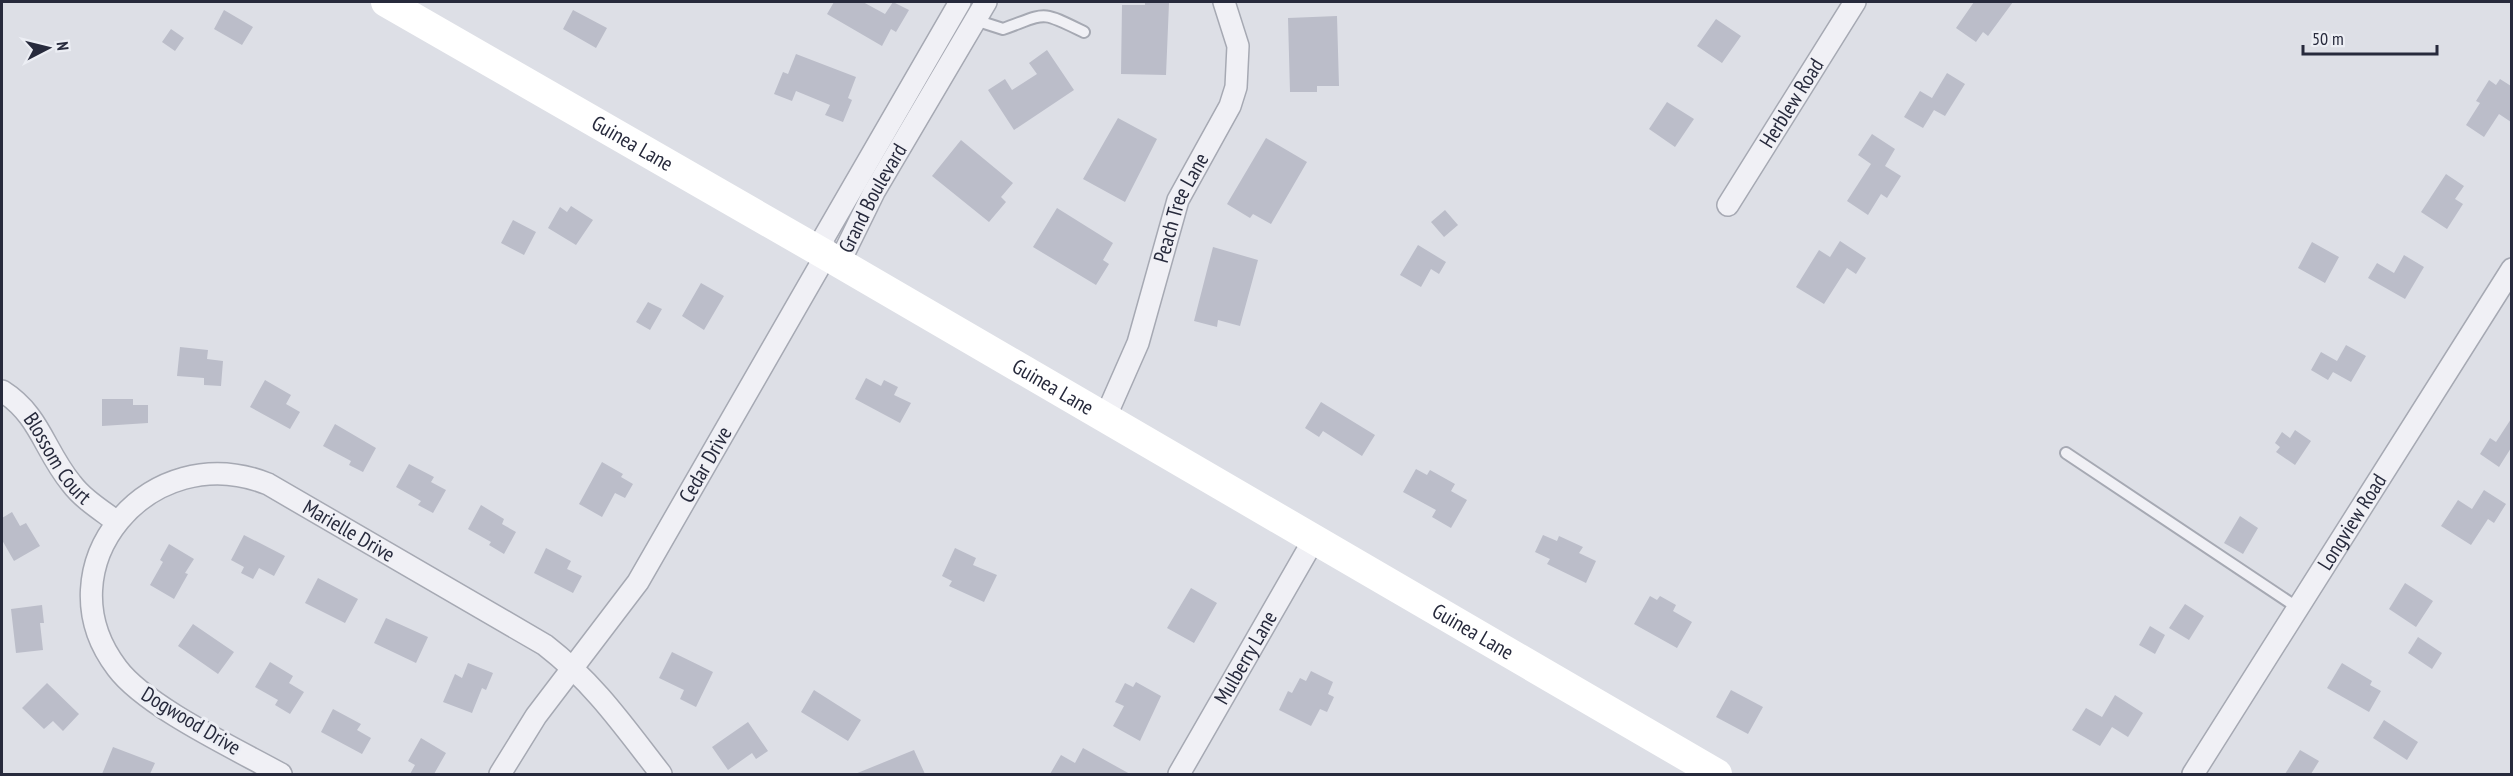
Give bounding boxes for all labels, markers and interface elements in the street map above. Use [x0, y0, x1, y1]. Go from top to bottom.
north arrow [18, 18, 78, 78]
scale bar [2303, 18, 2436, 56]
text: 50 m [2312, 27, 2344, 50]
text: N [52, 41, 73, 52]
street label: Herblew Road [1753, 53, 1829, 153]
street label: Guinea Lane [587, 109, 678, 177]
street label: Grand Boulevard [832, 139, 913, 257]
street label: Peach Tree Lane [1147, 148, 1214, 266]
street label: Guinea Lane [1008, 352, 1099, 421]
street label: Blossom Court [18, 407, 97, 510]
street label: Cedar Drive [672, 421, 738, 507]
street label: Longview Road [2311, 469, 2392, 575]
street label: Marielle Drive [298, 493, 400, 568]
street label: Guinea Lane [1427, 597, 1518, 665]
street label: Mulberry Lane [1208, 606, 1283, 709]
street label: Dogwood Drive [137, 680, 246, 761]

